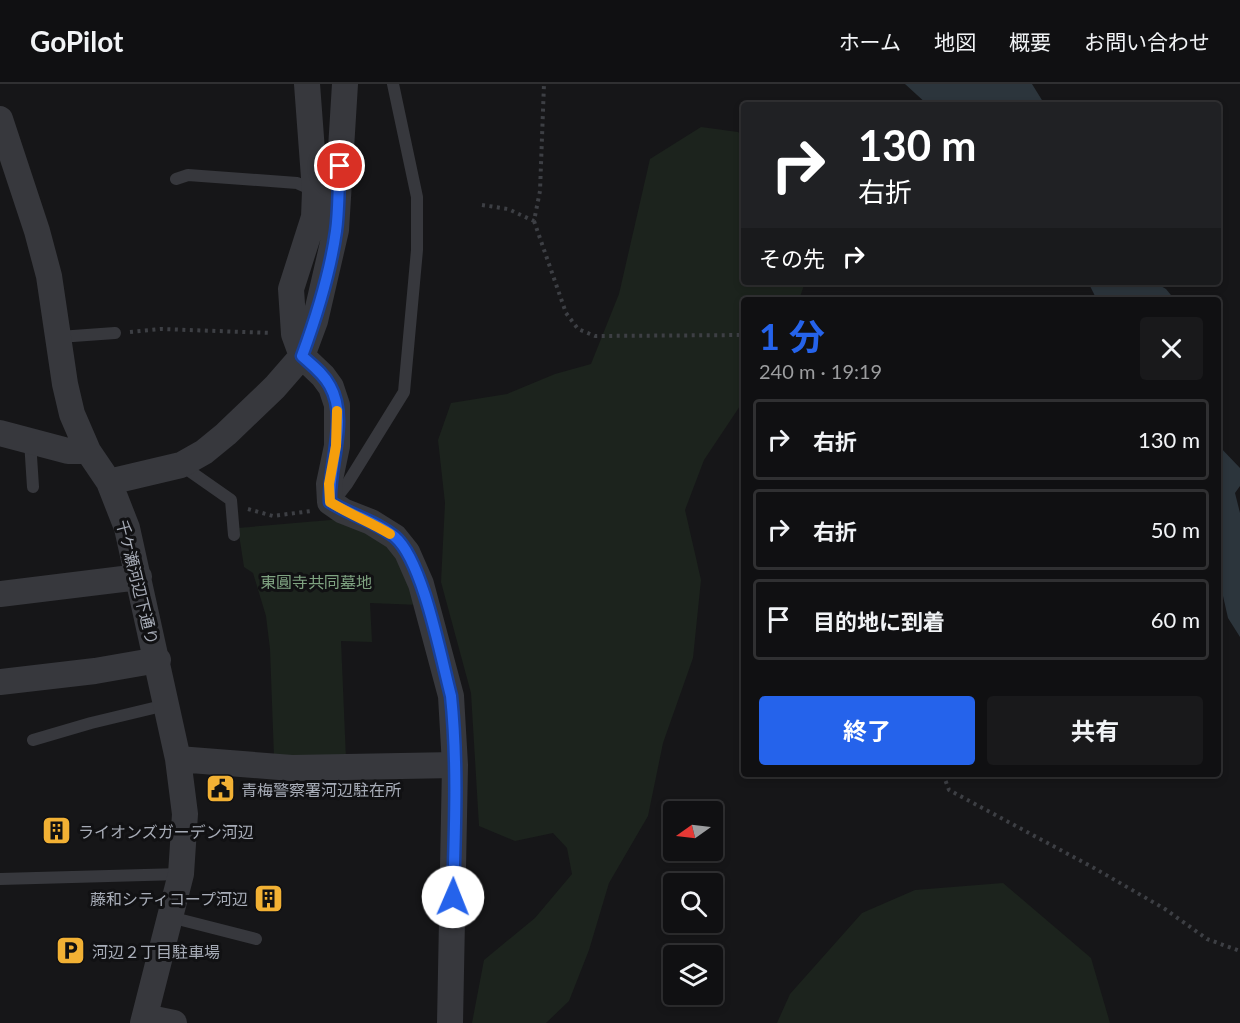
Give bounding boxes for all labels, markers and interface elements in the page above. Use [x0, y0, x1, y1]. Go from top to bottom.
text: GoPilot [30, 24, 123, 58]
text: ホーム [839, 29, 901, 54]
text: 地図 [934, 29, 976, 54]
text: 概要 [1009, 29, 1051, 54]
text: お問い合わせ [1084, 29, 1210, 54]
text: 130 m [858, 120, 976, 170]
icon: right [759, 126, 837, 204]
pin [314, 140, 365, 191]
icon: arrive [323, 149, 356, 182]
text: 右折 [858, 175, 912, 208]
icon: right [837, 240, 870, 273]
text: その先 [759, 245, 825, 272]
text: 1 分 [759, 314, 825, 358]
button: close [1140, 317, 1203, 380]
text: 240 m · 19:19 [759, 359, 882, 383]
icon: right [762, 423, 795, 456]
text: 130 m [1138, 426, 1200, 453]
text: 右折 [813, 428, 857, 455]
icon: right [762, 513, 795, 546]
text: 50 m [1151, 516, 1200, 543]
street label: 千ケ瀬河辺下通り [113, 518, 163, 646]
text: 右折 [813, 518, 857, 545]
park label: 東圓寺共同墓地 [260, 572, 372, 591]
icon: arrive [762, 603, 795, 636]
text: 60 m [1151, 606, 1200, 633]
text: 目的地に到着 [813, 608, 945, 635]
button: 終了 [759, 696, 975, 765]
button: 共有 [987, 696, 1203, 765]
public building icon: 青梅警察署河辺駐在所 [204, 773, 236, 805]
place label: 青梅警察署河辺駐在所 [241, 780, 401, 799]
north arrow [663, 801, 723, 861]
map controls [663, 801, 723, 1005]
building icon: ライオンズガーデン河辺 [41, 815, 73, 847]
place label: ライオンズガーデン河辺 [78, 822, 254, 841]
position arrow [421, 865, 485, 929]
button: search [663, 873, 723, 933]
building icon: 藤和シティコープ河辺 [253, 882, 285, 914]
place label: 藤和シティコープ河辺 [90, 889, 248, 908]
parking icon: 河辺２丁目駐車場 [55, 935, 87, 967]
place label: 河辺２丁目駐車場 [92, 942, 220, 961]
button: layers [663, 945, 723, 1005]

